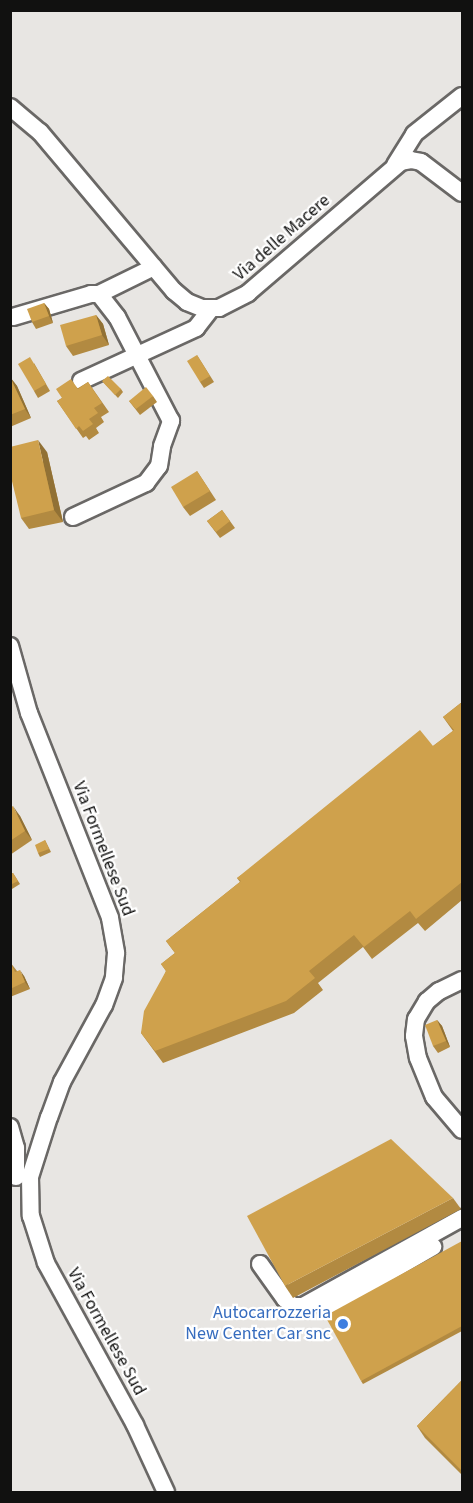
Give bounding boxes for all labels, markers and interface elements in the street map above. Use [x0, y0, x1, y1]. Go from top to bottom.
street label: Via delle Macere [229, 190, 335, 286]
street label: Via Formellese Sud [67, 779, 139, 919]
street label: Via Formellese Sud [62, 1264, 150, 1400]
place label: Autocarrozzeria New Center Car snc [185, 1303, 331, 1346]
marker: Autocarrozzeria New Center Car snc [336, 1317, 350, 1331]

